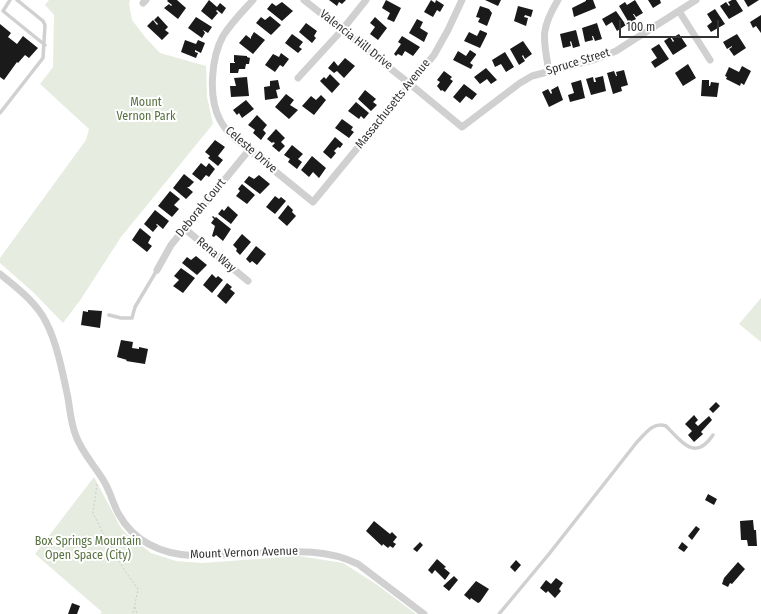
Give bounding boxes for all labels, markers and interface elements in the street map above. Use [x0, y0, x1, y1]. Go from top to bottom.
street label: Valencia Hill Drive [317, 7, 395, 73]
scale bar [621, 12, 721, 38]
text: 100 m [626, 20, 655, 34]
street label: Spruce Street [544, 45, 612, 79]
street label: Massachusetts Avenue [353, 56, 433, 152]
park label: Mount Vernon Park [116, 96, 176, 124]
street label: Celeste Drive [222, 124, 280, 176]
street label: Deborah Court [173, 176, 229, 240]
street label: Rena Way [193, 234, 239, 276]
park label: Box Springs Mountain Open Space (City) [35, 535, 141, 563]
street label: Mount Vernon Avenue [190, 544, 298, 562]

